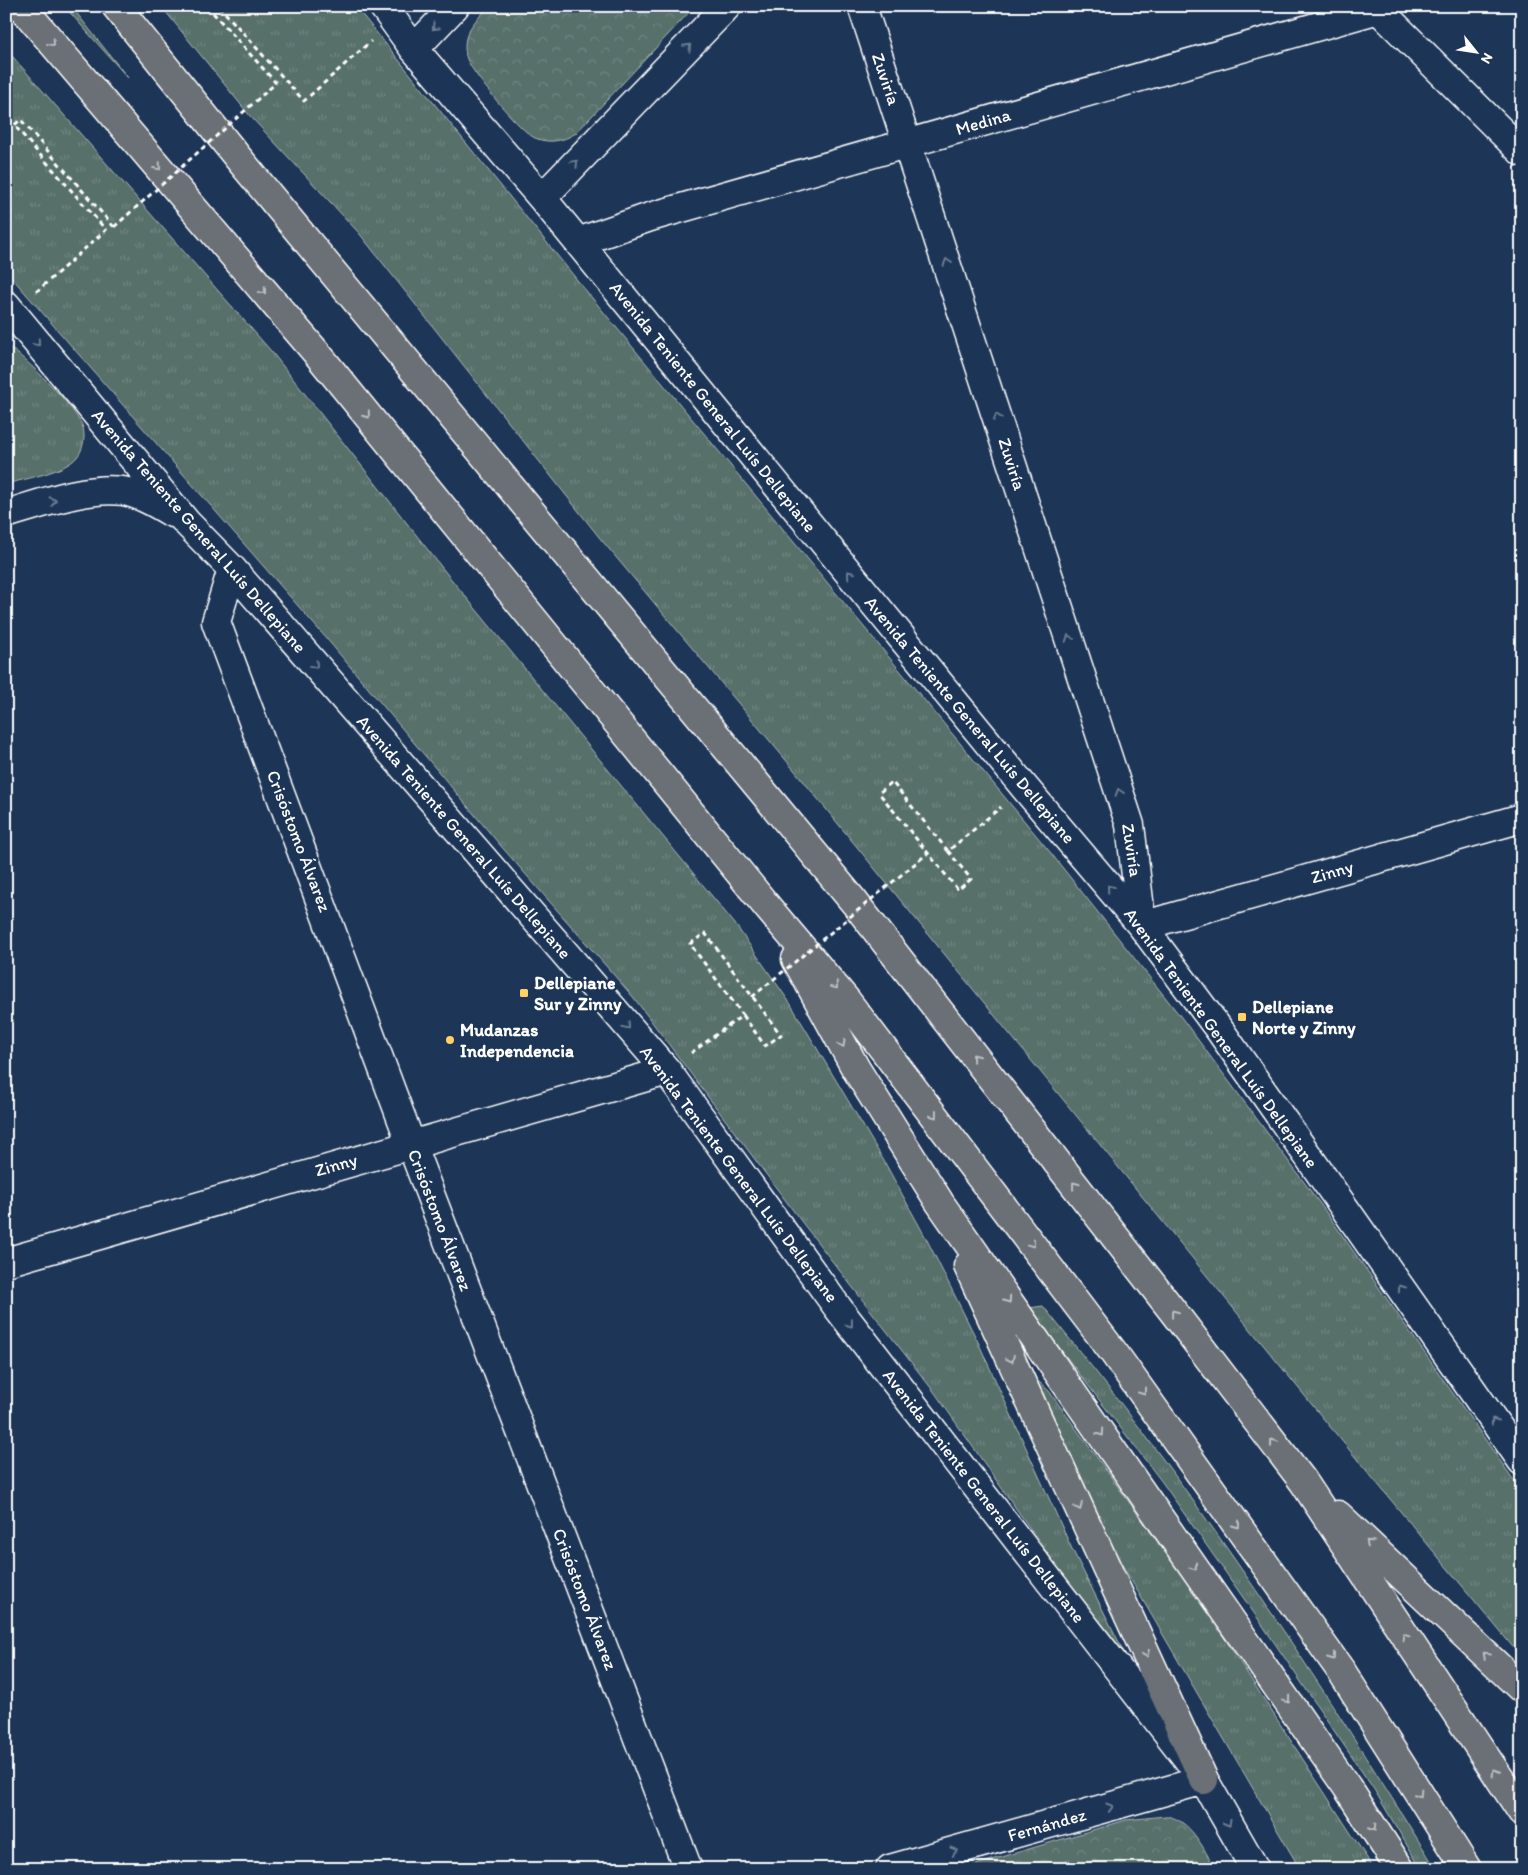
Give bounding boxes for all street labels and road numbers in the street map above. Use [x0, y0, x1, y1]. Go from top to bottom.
street label: Zuviría [867, 50, 905, 109]
street label: Medina [953, 103, 1014, 140]
street label: Avenida Teniente General Luís Dellepiane [605, 277, 821, 537]
street label: Avenida Teniente General Luís Dellepiane [87, 404, 311, 658]
street label: Zuviría [993, 435, 1031, 494]
street label: Avenida Teniente General Luís Dellepiane [860, 592, 1080, 848]
street label: Avenida Teniente General Luís Dellepiane [352, 710, 576, 964]
street label: Crisóstomo Álvarez [262, 767, 336, 916]
street label: Zuviría [1117, 822, 1147, 879]
street label: Zinny [1308, 855, 1356, 889]
street label: Avenida Teniente General Luís Dellepiane [1119, 904, 1323, 1172]
street label: Avenida Teniente General Luís Dellepiane [635, 1041, 843, 1307]
street label: Crisóstomo Álvarez [403, 1146, 477, 1295]
street label: Zinny [312, 1148, 360, 1182]
street label: Avenida Teniente General Luís Dellepiane [878, 1365, 1090, 1627]
street label: Crisóstomo Álvarez [548, 1525, 622, 1674]
street label: Fernández [1005, 1803, 1089, 1847]

